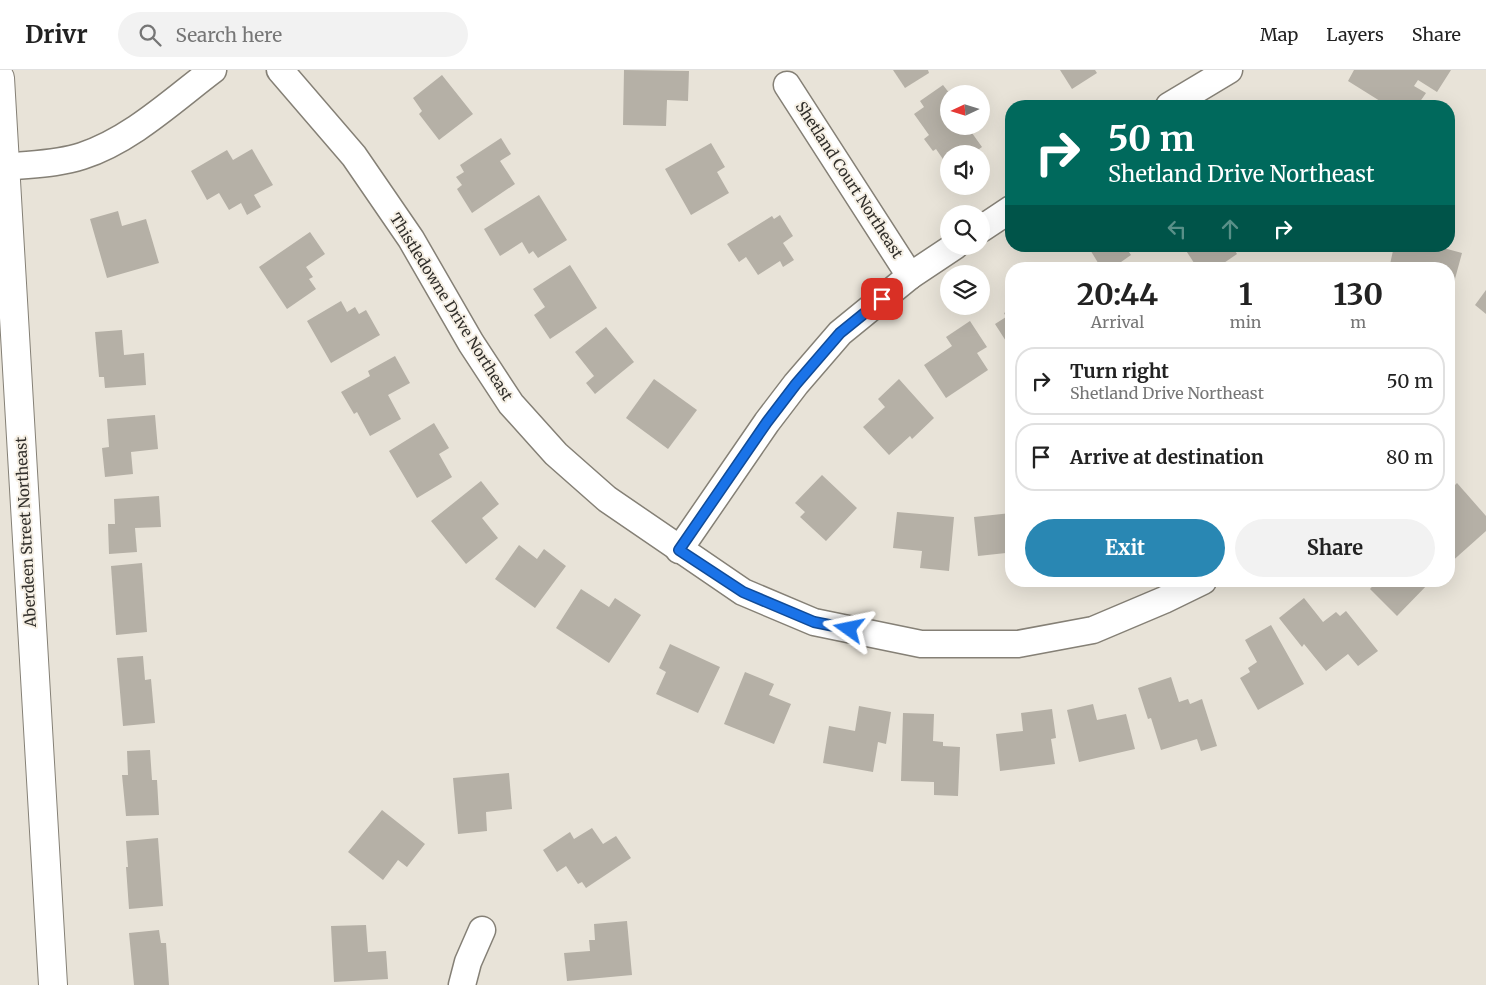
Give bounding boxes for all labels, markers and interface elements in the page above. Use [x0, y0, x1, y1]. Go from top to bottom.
search box [118, 12, 468, 57]
text: Drivr [25, 19, 88, 50]
icon: search [136, 21, 164, 49]
text: Search here [176, 23, 282, 47]
text: Map [1260, 23, 1298, 46]
text: Layers [1326, 23, 1384, 46]
text: Share [1412, 23, 1461, 46]
north arrow [940, 85, 990, 135]
map controls [940, 85, 990, 315]
street label: Shetland Court Northeast [792, 98, 907, 262]
text: 50 m [1108, 117, 1195, 161]
icon: right [1025, 120, 1090, 185]
button: sound [940, 145, 990, 195]
text: Shetland Drive Northeast [1108, 160, 1375, 188]
button: search [940, 205, 990, 255]
street label: Thistledowne Drive Northeast [386, 210, 517, 404]
icon: left [1163, 215, 1191, 243]
icon: ahead [1216, 215, 1244, 243]
icon: right [1269, 215, 1297, 243]
button: layers [940, 265, 990, 315]
text: 20:44 [1077, 275, 1158, 313]
text: 1 [1239, 275, 1253, 313]
text: 130 [1333, 275, 1383, 313]
pin [861, 278, 903, 320]
icon: arrive [868, 285, 896, 313]
text: Arrival [1091, 312, 1144, 332]
text: min [1230, 312, 1261, 332]
text: m [1350, 312, 1366, 332]
text: Turn right [1070, 359, 1169, 383]
icon: right [1027, 367, 1055, 395]
text: 50 m [1387, 369, 1433, 393]
text: Shetland Drive Northeast [1070, 383, 1264, 403]
street label: Aberdeen Street Northeast [11, 436, 40, 629]
icon: arrive [1027, 443, 1055, 471]
text: Arrive at destination [1070, 445, 1264, 469]
text: 80 m [1386, 445, 1433, 469]
button: Exit [1025, 519, 1225, 577]
button: Share [1235, 519, 1435, 577]
position arrow [822, 602, 874, 654]

